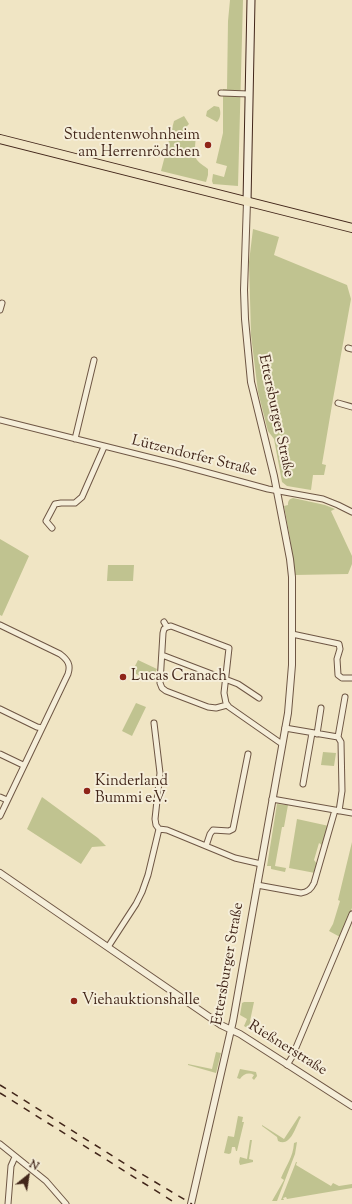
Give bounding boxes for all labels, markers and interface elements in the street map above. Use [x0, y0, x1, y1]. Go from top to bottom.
place label: Studentenwohnheim am Herrenrödchen [64, 127, 200, 162]
marker: Studentenwohnheim am Herrenrödchen [203, 140, 213, 150]
street label: Ettersburger Straße [253, 353, 297, 479]
street label: Lützendorfer Straße [129, 433, 259, 481]
place label: Lucas Cranach [131, 668, 227, 686]
marker: Lucas Cranach [118, 672, 128, 682]
place label: Kinderland Bummi e.V. [95, 773, 168, 808]
marker: Kinderland Bummi e.V. [82, 786, 92, 796]
street label: Ettersburger Straße [209, 901, 249, 1027]
place label: Viehauktionshalle [82, 992, 200, 1010]
marker: Viehauktionshalle [69, 996, 79, 1006]
street label: Rießnerstraße [244, 1018, 330, 1080]
north arrow [8, 1156, 48, 1196]
text: N [26, 1156, 42, 1175]

